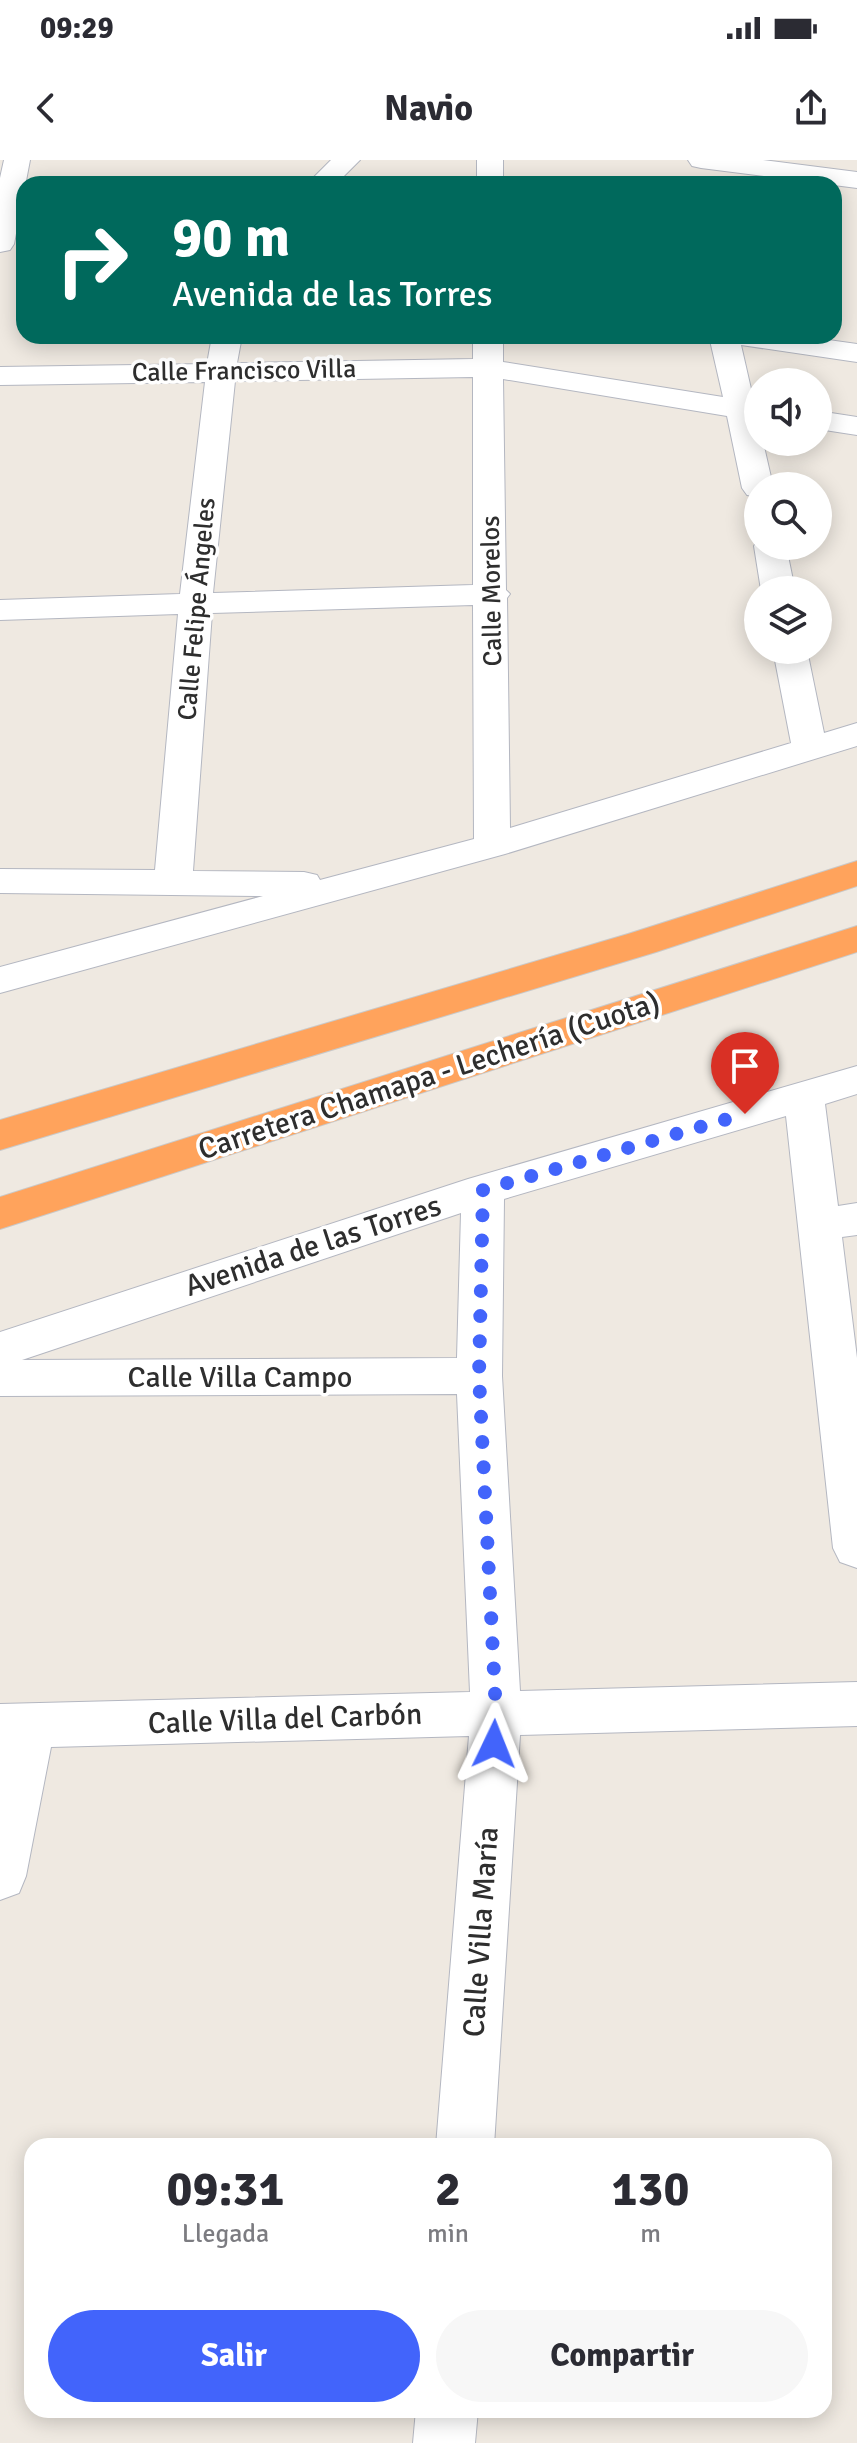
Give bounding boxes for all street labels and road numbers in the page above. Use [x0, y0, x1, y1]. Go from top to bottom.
street label: Calle Francisco Villa [132, 353, 356, 389]
street label: Calle Felipe Ángeles [171, 496, 223, 722]
street label: Calle Morelos [475, 515, 509, 667]
street label: Carretera Chamapa - Lechería (Cuota) [193, 984, 665, 1168]
street label: Avenida de las Torres [180, 1187, 446, 1305]
street label: Calle Villa Campo [128, 1359, 352, 1396]
street label: Calle Villa del Carbón [147, 1696, 423, 1742]
street label: Calle Villa María [455, 1826, 507, 2038]

